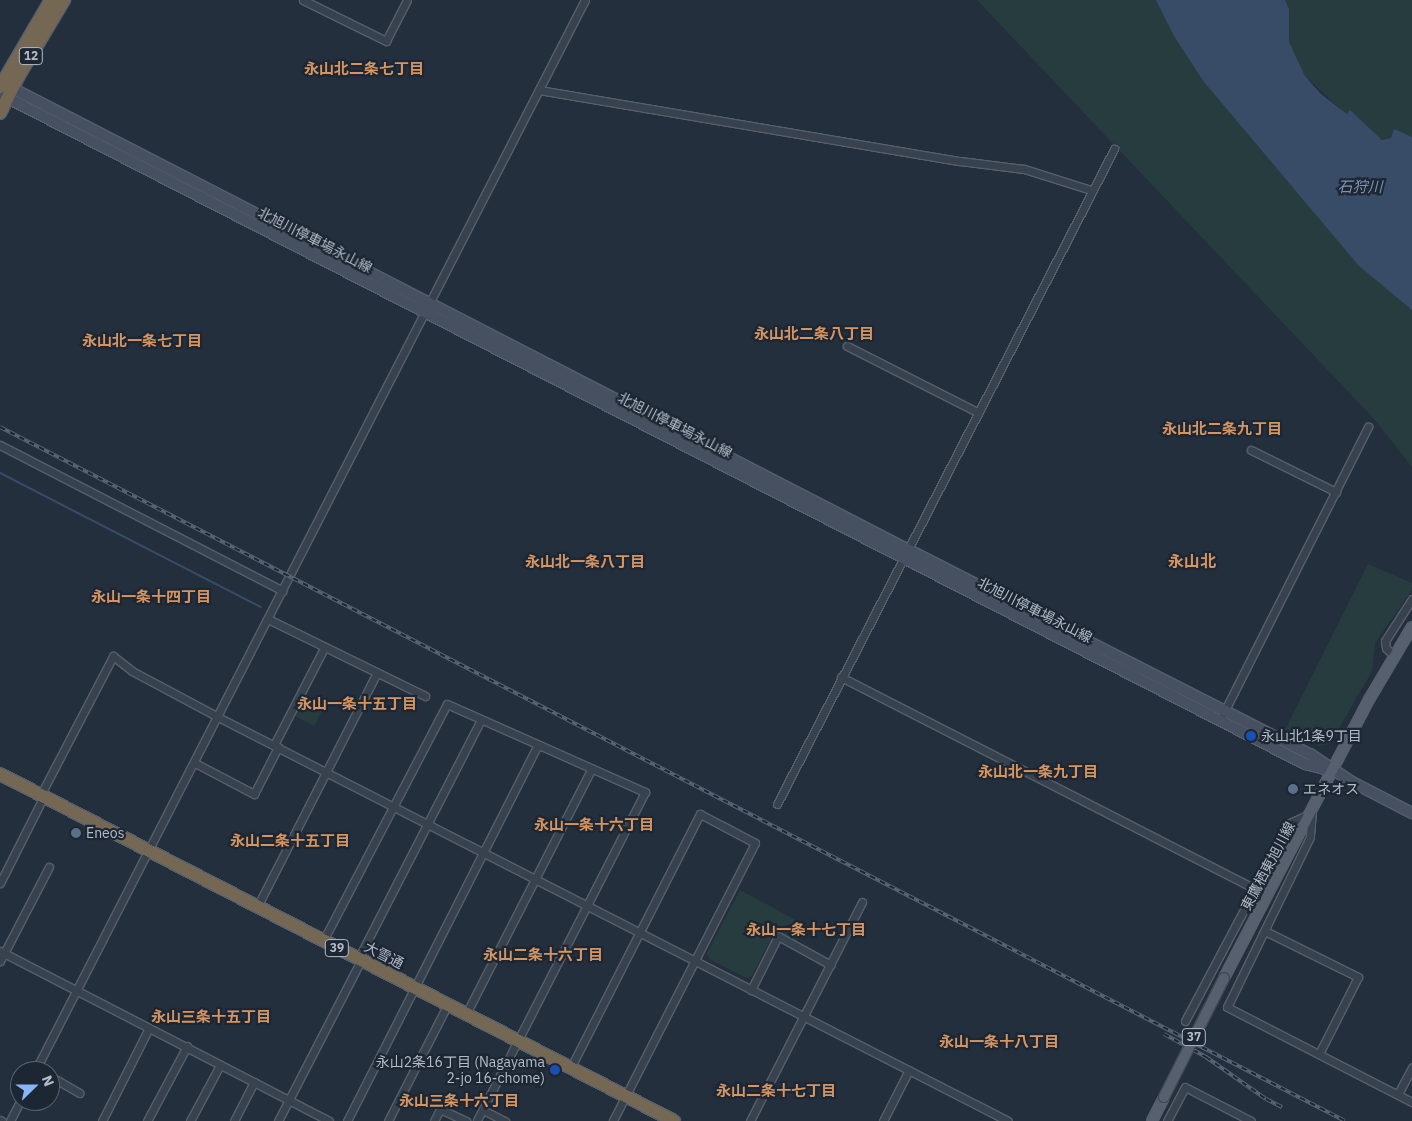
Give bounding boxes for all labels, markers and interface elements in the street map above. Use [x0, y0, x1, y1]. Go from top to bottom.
road number: 12 [18, 46, 44, 66]
district label: 永山北二条七丁目 [304, 60, 424, 78]
water label: 石狩川 [1338, 178, 1382, 196]
street label: 北旭川停車場永山線 [255, 204, 375, 276]
district label: 永山北二条八丁目 [754, 325, 874, 343]
district label: 永山北一条七丁目 [82, 332, 202, 350]
street label: 北旭川停車場永山線 [615, 389, 735, 461]
district label: 永山北二条九丁目 [1162, 420, 1282, 438]
district label: 永山北 [1168, 551, 1216, 571]
district label: 永山北一条八丁目 [525, 553, 645, 571]
street label: 北旭川停車場永山線 [975, 574, 1095, 646]
district label: 永山一条十四丁目 [91, 588, 211, 606]
district label: 永山一条十五丁目 [297, 695, 417, 713]
place label: 永山北1条9丁目 [1261, 728, 1362, 744]
marker: 永山北1条9丁目 [1245, 730, 1257, 742]
district label: 永山北一条九丁目 [978, 763, 1098, 781]
place label: エネオス [1303, 781, 1359, 797]
marker: エネオス [1287, 783, 1299, 795]
district label: 永山一条十六丁目 [534, 816, 654, 834]
street label: 東鷹栖東旭川線 [1238, 819, 1298, 913]
place label: Eneos [86, 825, 124, 841]
marker: Eneos [70, 827, 82, 839]
district label: 永山二条十五丁目 [230, 832, 350, 850]
district label: 永山一条十七丁目 [746, 921, 866, 939]
road number: 39 [324, 938, 350, 958]
street label: 大雪通 [361, 938, 407, 972]
district label: 永山二条十六丁目 [483, 946, 603, 964]
district label: 永山三条十五丁目 [151, 1008, 271, 1026]
road number: 37 [1182, 1028, 1206, 1046]
district label: 永山一条十八丁目 [939, 1033, 1059, 1051]
place label: 永山2条16丁目 (Nagayama 2-jo 16-chome) [376, 1054, 545, 1086]
north arrow [10, 1061, 60, 1111]
marker: 永山2条16丁目 (Nagayama 2-jo 16-chome) [549, 1064, 561, 1076]
text: N [38, 1073, 58, 1089]
district label: 永山二条十七丁目 [716, 1082, 836, 1100]
district label: 永山三条十六丁目 [399, 1092, 519, 1110]

